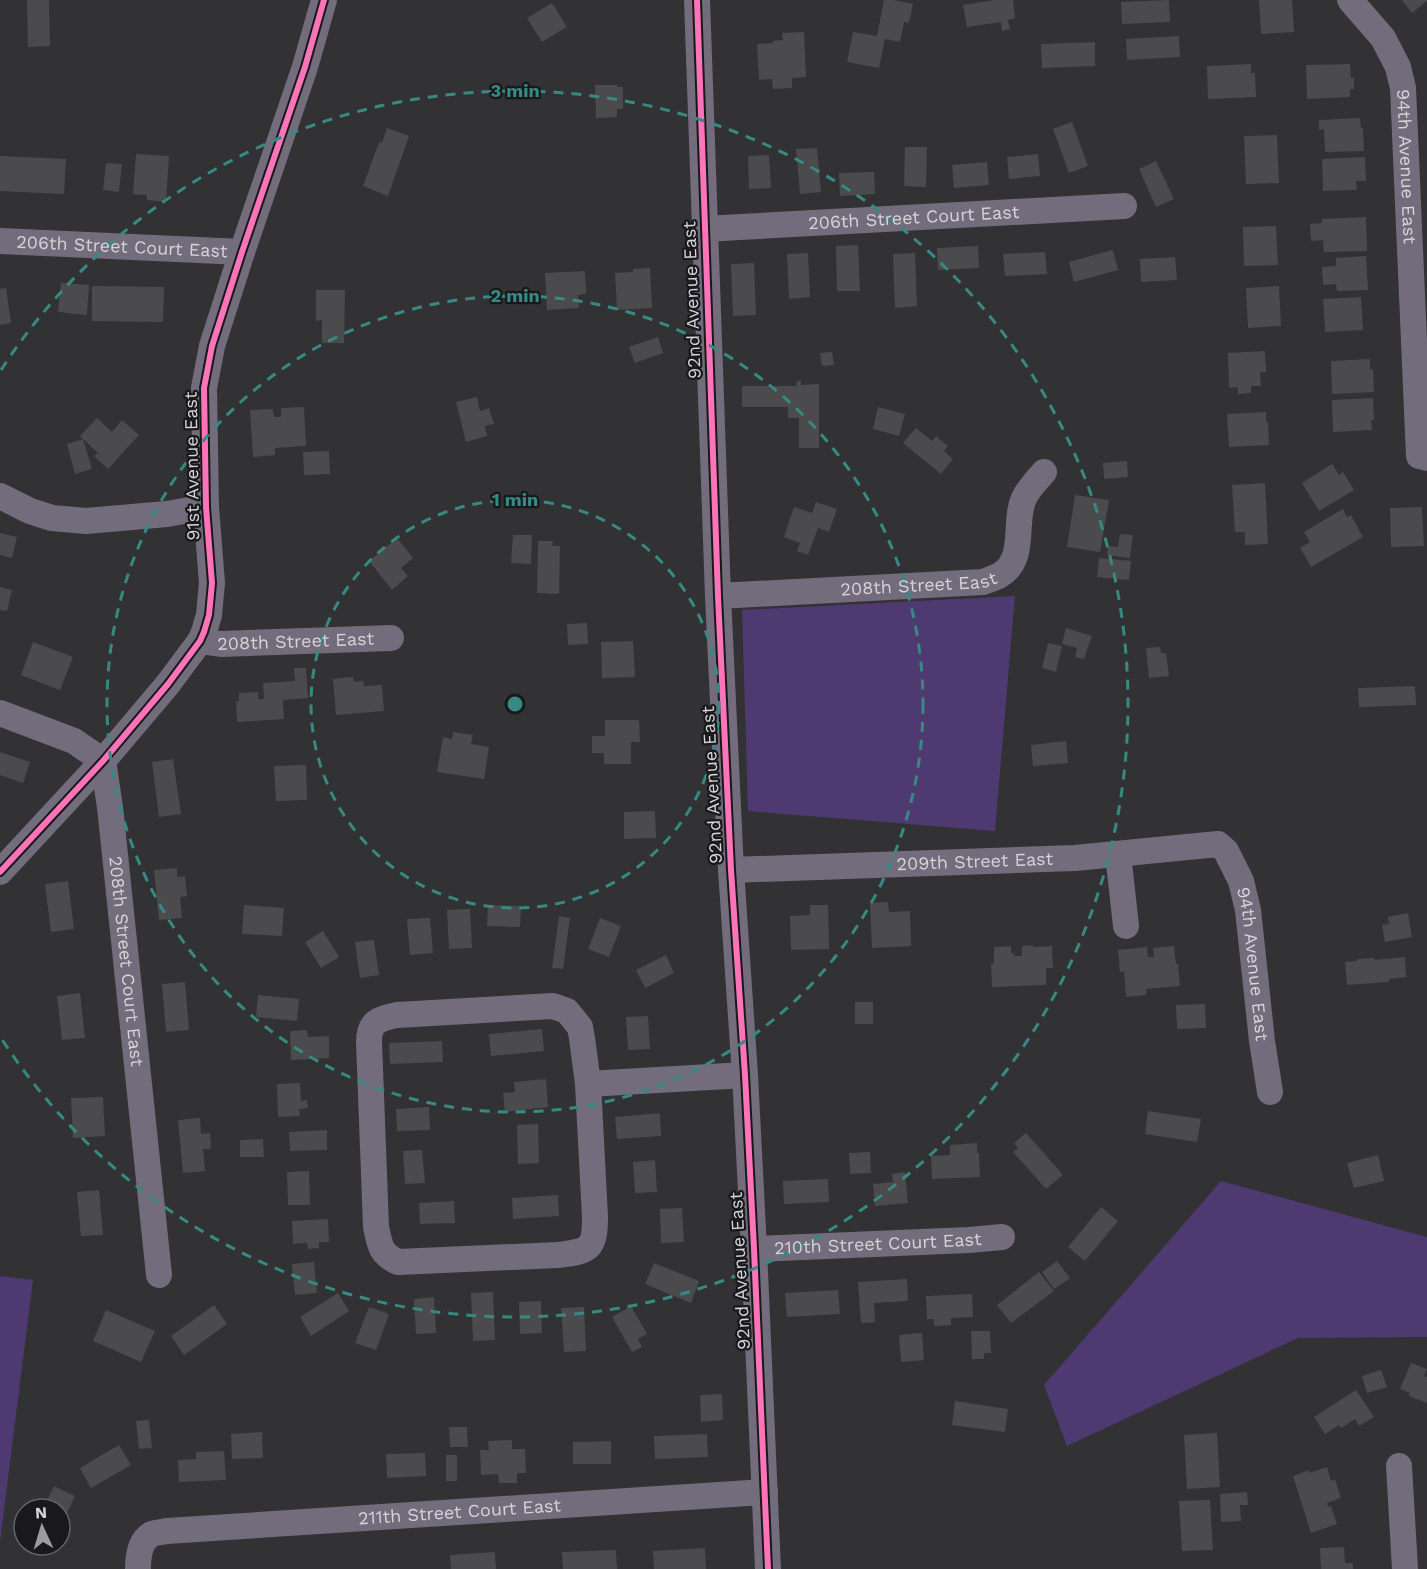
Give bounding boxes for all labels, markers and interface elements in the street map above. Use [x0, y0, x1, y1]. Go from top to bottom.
text: 3 min [490, 80, 540, 101]
street label: 94th Avenue East [1393, 89, 1421, 245]
street label: 206th Street Court East [808, 201, 1020, 233]
street label: 92nd Avenue East [678, 220, 705, 379]
street label: 206th Street Court East [16, 231, 228, 261]
text: 2 min [490, 285, 540, 306]
street label: 91st Avenue East [180, 391, 203, 541]
text: 1 min [492, 489, 538, 510]
street label: 208th Street East [840, 567, 1000, 600]
street label: 208th Street East [217, 628, 375, 654]
centre of rings [505, 694, 525, 714]
street label: 92nd Avenue East [697, 705, 726, 864]
street label: 209th Street East [896, 848, 1054, 874]
street label: 208th Street Court East [105, 855, 148, 1068]
street label: 94th Avenue East [1233, 885, 1273, 1042]
street label: 92nd Avenue East [725, 1191, 754, 1350]
street label: 210th Street Court East [774, 1228, 983, 1258]
street label: 211th Street Court East [357, 1494, 562, 1529]
north arrow [12, 1497, 72, 1557]
text: N [34, 1503, 48, 1522]

